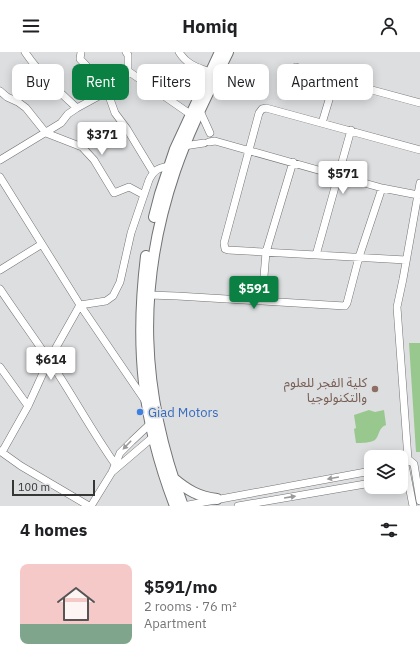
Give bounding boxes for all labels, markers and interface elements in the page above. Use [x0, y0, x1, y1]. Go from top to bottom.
icon: menu [20, 15, 42, 37]
text: Homiq [182, 15, 238, 38]
icon: person [378, 15, 400, 37]
chip: Buy [12, 64, 64, 100]
chip: Rent [72, 64, 129, 100]
chip: Filters [137, 64, 205, 100]
chip: New [213, 64, 269, 100]
chip: Apartment [277, 64, 373, 100]
pin: $371 [78, 122, 126, 156]
text: $371 [86, 126, 118, 143]
pin: $571 [319, 161, 367, 195]
text: $571 [327, 165, 359, 182]
pin: $591 [230, 276, 278, 310]
text: $591 [238, 280, 270, 297]
pin: $614 [27, 347, 75, 381]
text: $614 [35, 351, 67, 368]
place label: كلية الفجر للعلوم والتكنولوجيا [284, 374, 368, 406]
marker: كلية الفجر للعلوم والتكنولوجيا [370, 384, 380, 394]
place label: Giad Motors [148, 404, 219, 421]
marker: Giad Motors [135, 407, 145, 417]
one-way arrow [122, 440, 132, 450]
map controls [364, 450, 408, 494]
button: layers [364, 450, 408, 494]
one-way arrow [326, 475, 339, 481]
scale bar [12, 478, 95, 497]
text: 100 m [18, 480, 50, 494]
one-way arrow [284, 494, 296, 500]
text: 4 homes [20, 519, 87, 541]
icon: filters [378, 519, 400, 541]
text: $591/mo [144, 576, 217, 598]
icon: home [52, 580, 100, 628]
text: 2 rooms · 76 m² [144, 598, 237, 615]
text: Apartment [144, 615, 207, 632]

